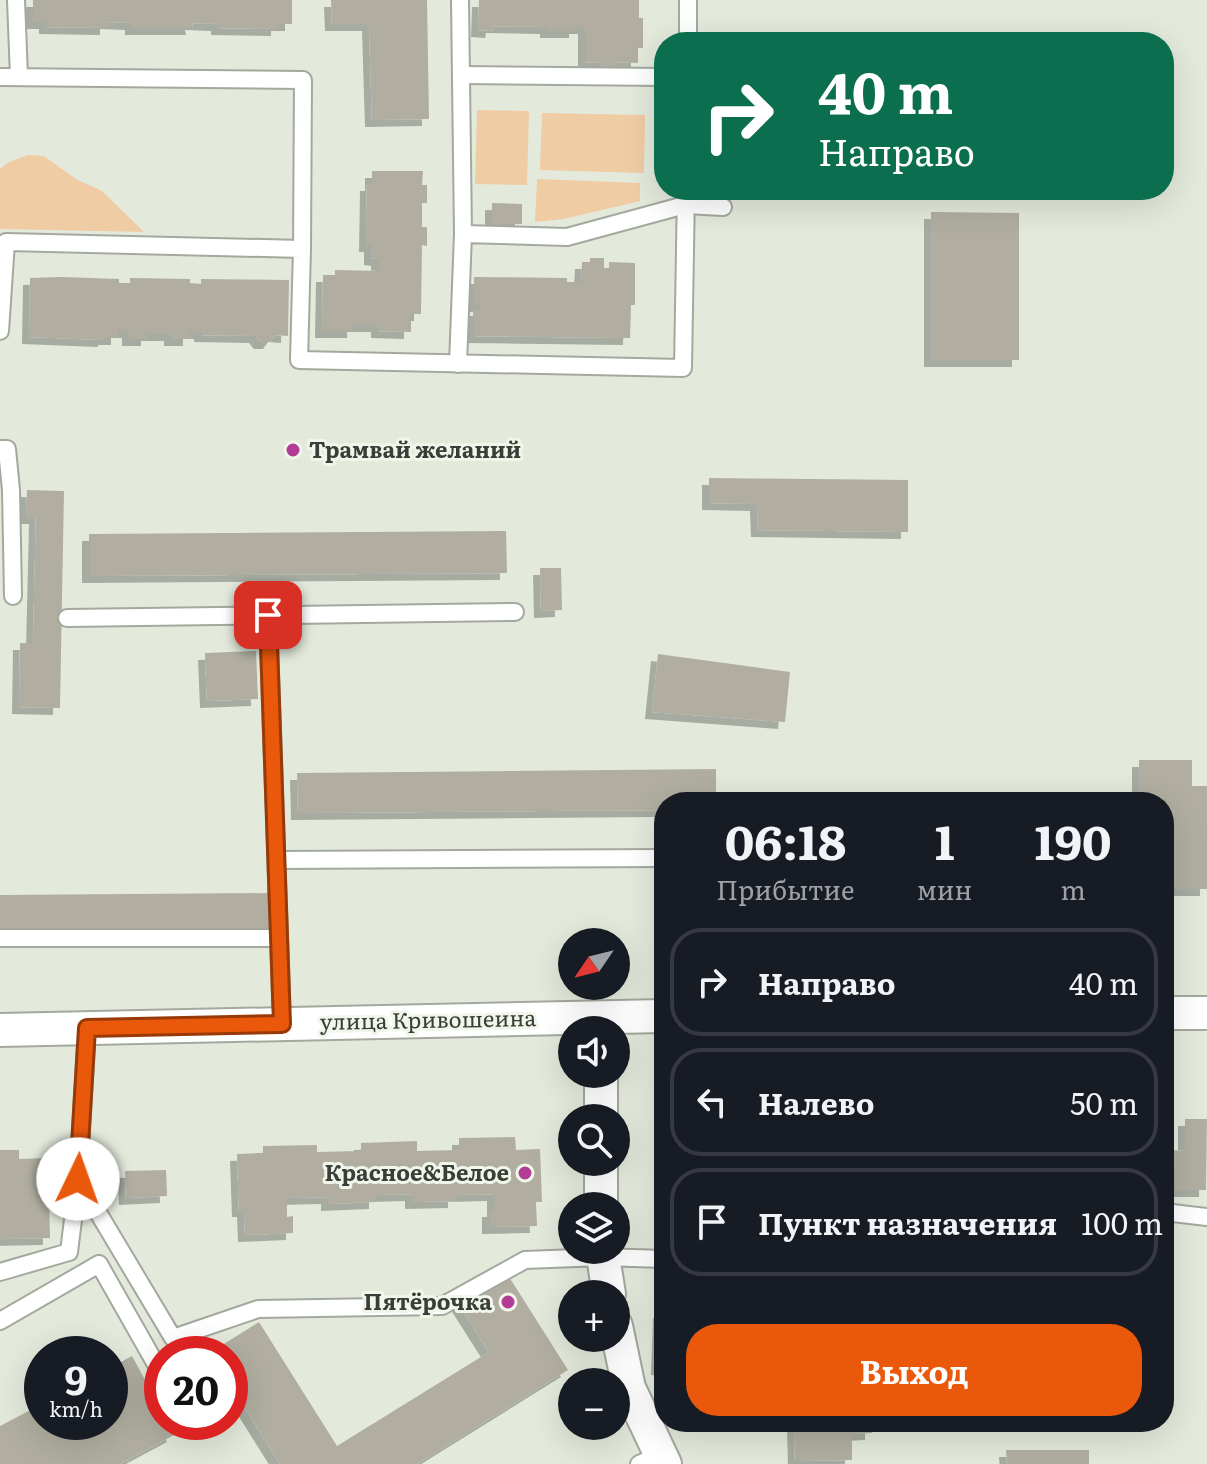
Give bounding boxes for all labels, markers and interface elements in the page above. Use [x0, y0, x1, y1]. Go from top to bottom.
text: 40 m [818, 48, 953, 131]
icon: right [686, 64, 790, 168]
text: Направо [818, 124, 975, 177]
place label: Трамвай желаний [309, 432, 521, 465]
marker: Трамвай желаний [284, 441, 302, 459]
pin [234, 581, 302, 649]
icon: arrive [246, 593, 290, 637]
text: 06:18 [725, 804, 846, 875]
text: 1 [935, 804, 955, 875]
text: 190 [1035, 804, 1112, 875]
text: Прибытие [716, 869, 855, 908]
text: мин [917, 869, 972, 908]
text: m [1060, 869, 1086, 908]
north arrow [558, 928, 630, 1000]
map controls [558, 928, 630, 1440]
icon: right [690, 960, 734, 1004]
text: Направо [758, 960, 896, 1004]
text: 40 m [1069, 960, 1138, 1004]
street label: улица Кривошеина [320, 1000, 537, 1037]
button: sound [558, 1016, 630, 1088]
icon: left [690, 1080, 734, 1124]
text: Налево [758, 1080, 874, 1124]
text: 50 m [1070, 1080, 1138, 1124]
button: search [558, 1104, 630, 1176]
position arrow [36, 1137, 120, 1221]
place label: Красное&Белое [325, 1155, 509, 1188]
marker: Красное&Белое [516, 1164, 534, 1182]
button: layers [558, 1192, 630, 1264]
icon: arrive [690, 1200, 734, 1244]
text: Пункт назначения [758, 1200, 1057, 1244]
text: 100 m [1081, 1200, 1163, 1244]
button: + [558, 1280, 630, 1352]
place label: Пятёрочка [364, 1284, 492, 1317]
marker: Пятёрочка [499, 1293, 517, 1311]
button: Выход [686, 1324, 1142, 1416]
speed limit sign: 20 [144, 1336, 248, 1440]
text: 9 [64, 1348, 88, 1407]
button: − [558, 1368, 630, 1440]
text: km/h [49, 1393, 103, 1423]

